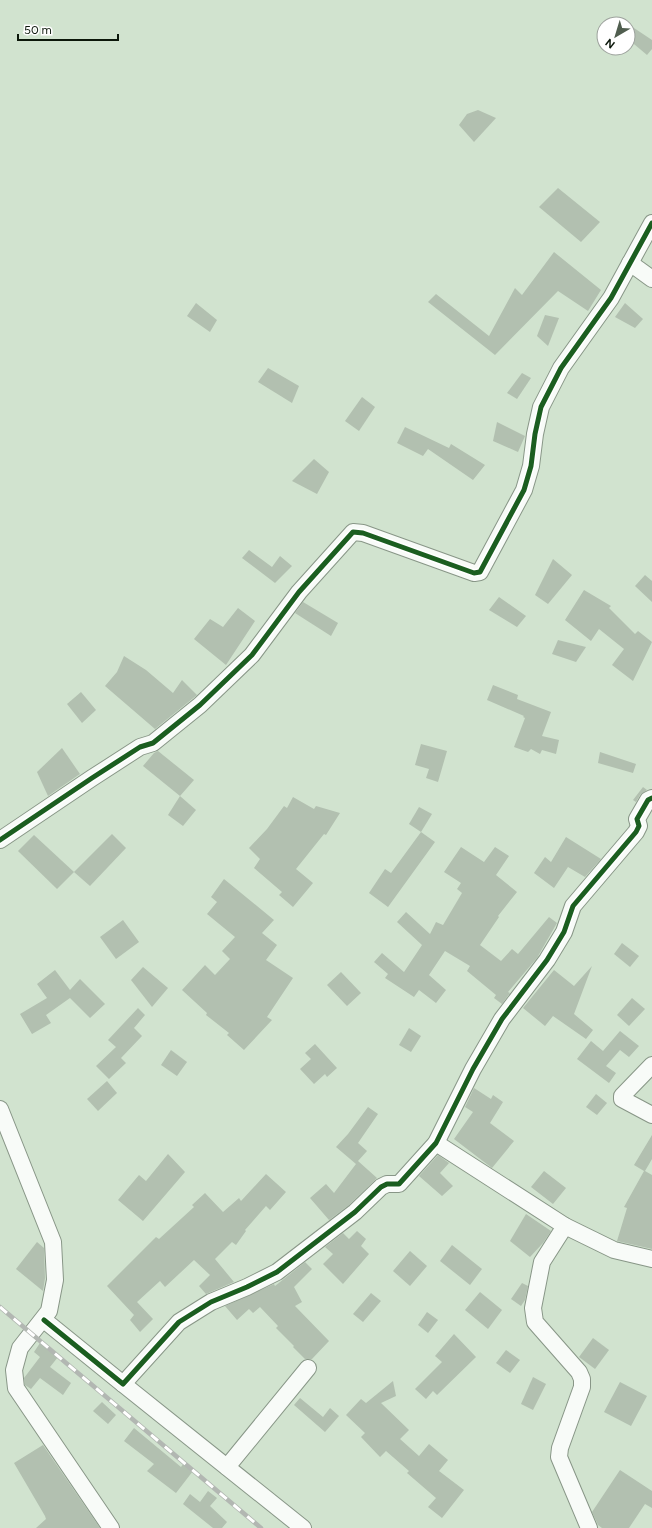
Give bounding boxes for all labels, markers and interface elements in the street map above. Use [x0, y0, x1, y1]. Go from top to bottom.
scale bar [18, 16, 118, 42]
north arrow [596, 16, 636, 56]
text: 50 m [24, 23, 52, 37]
text: N [603, 36, 618, 51]

